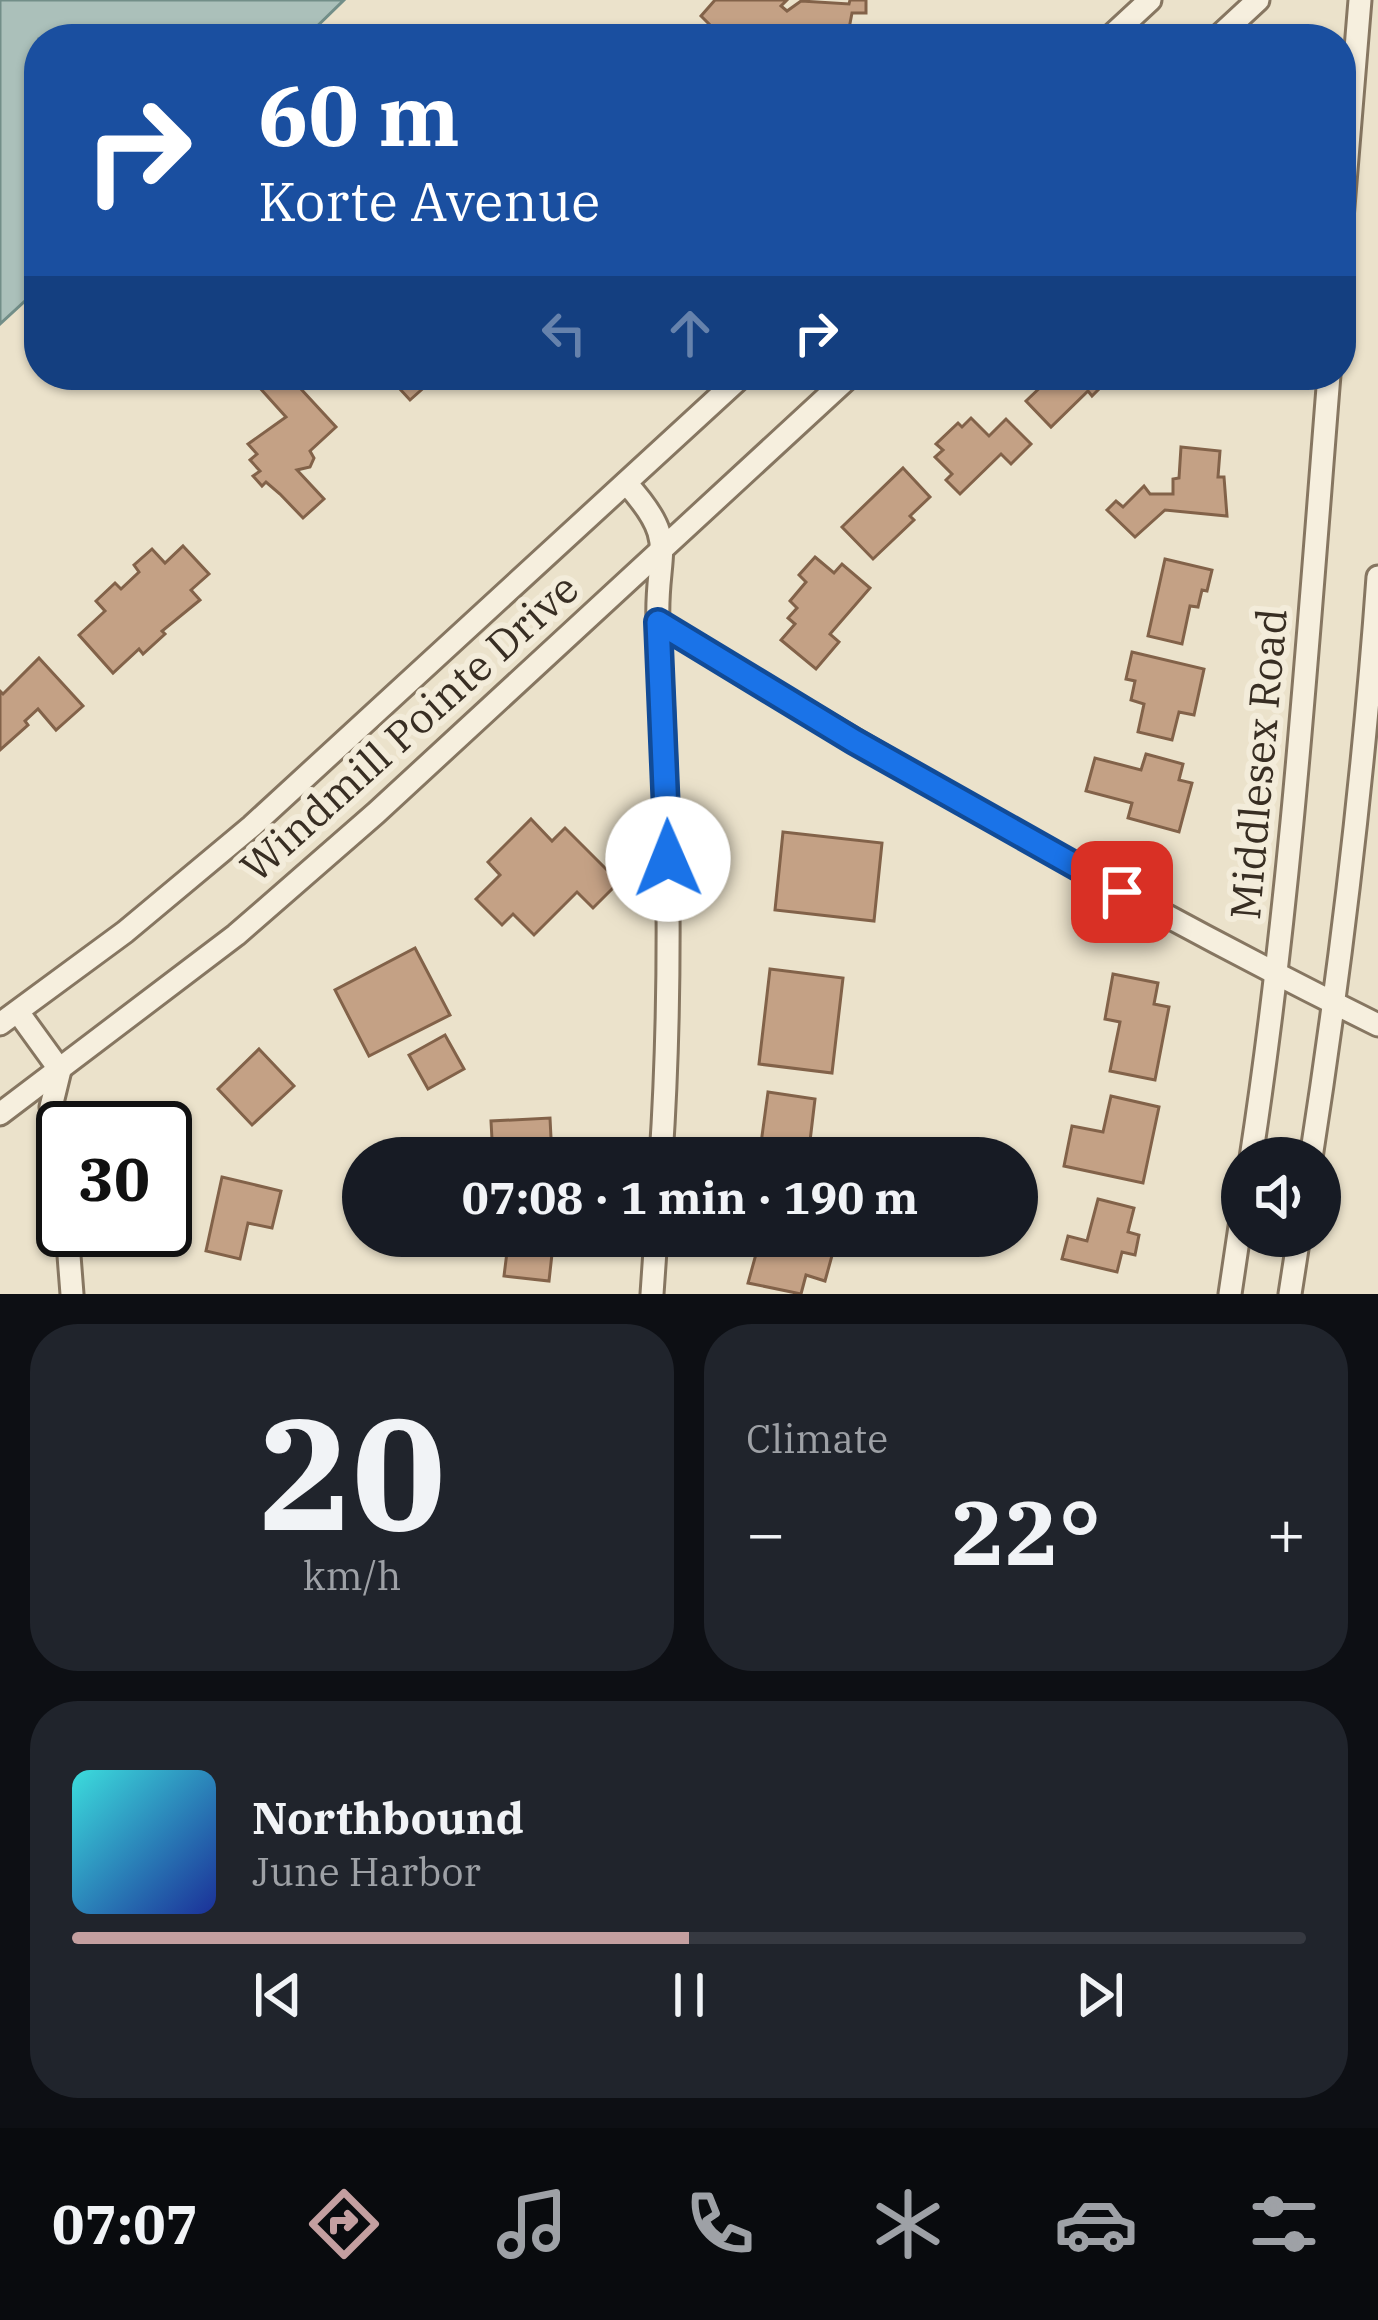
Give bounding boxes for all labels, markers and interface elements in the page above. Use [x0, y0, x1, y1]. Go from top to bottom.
text: 60 m [258, 60, 460, 169]
icon: right [60, 72, 216, 228]
text: Korte Avenue [258, 166, 600, 236]
icon: left [531, 300, 597, 366]
icon: ahead [657, 300, 723, 366]
icon: right [783, 300, 849, 366]
street label: Windmill Pointe Drive [229, 561, 589, 893]
street label: Middlesex Road [1217, 606, 1299, 922]
position arrow [605, 796, 731, 922]
pin [1071, 841, 1173, 943]
icon: arrive [1089, 859, 1155, 925]
speed limit sign: 30 [36, 1101, 192, 1257]
map controls [1221, 1137, 1341, 1257]
button: sound [1221, 1137, 1341, 1257]
text: 07:08 · 1 min · 190 m [462, 1168, 918, 1226]
text: 20 [258, 1370, 446, 1573]
text: Climate [746, 1413, 888, 1464]
text: 22° [951, 1473, 1101, 1590]
text: − [746, 1489, 786, 1575]
text: + [1266, 1489, 1306, 1575]
text: km/h [303, 1550, 401, 1601]
text: Northbound [252, 1788, 524, 1846]
text: June Harbor [252, 1846, 481, 1897]
icon: previous [245, 1962, 311, 2028]
icon: pause [656, 1962, 722, 2028]
icon: next [1067, 1962, 1133, 2028]
icon: directions [302, 2182, 386, 2266]
icon: music [490, 2182, 574, 2266]
icon: phone [678, 2182, 762, 2266]
icon: climate [866, 2182, 950, 2266]
icon: car [1054, 2182, 1138, 2266]
icon: filters [1242, 2182, 1326, 2266]
text: 07:07 [52, 2189, 198, 2259]

